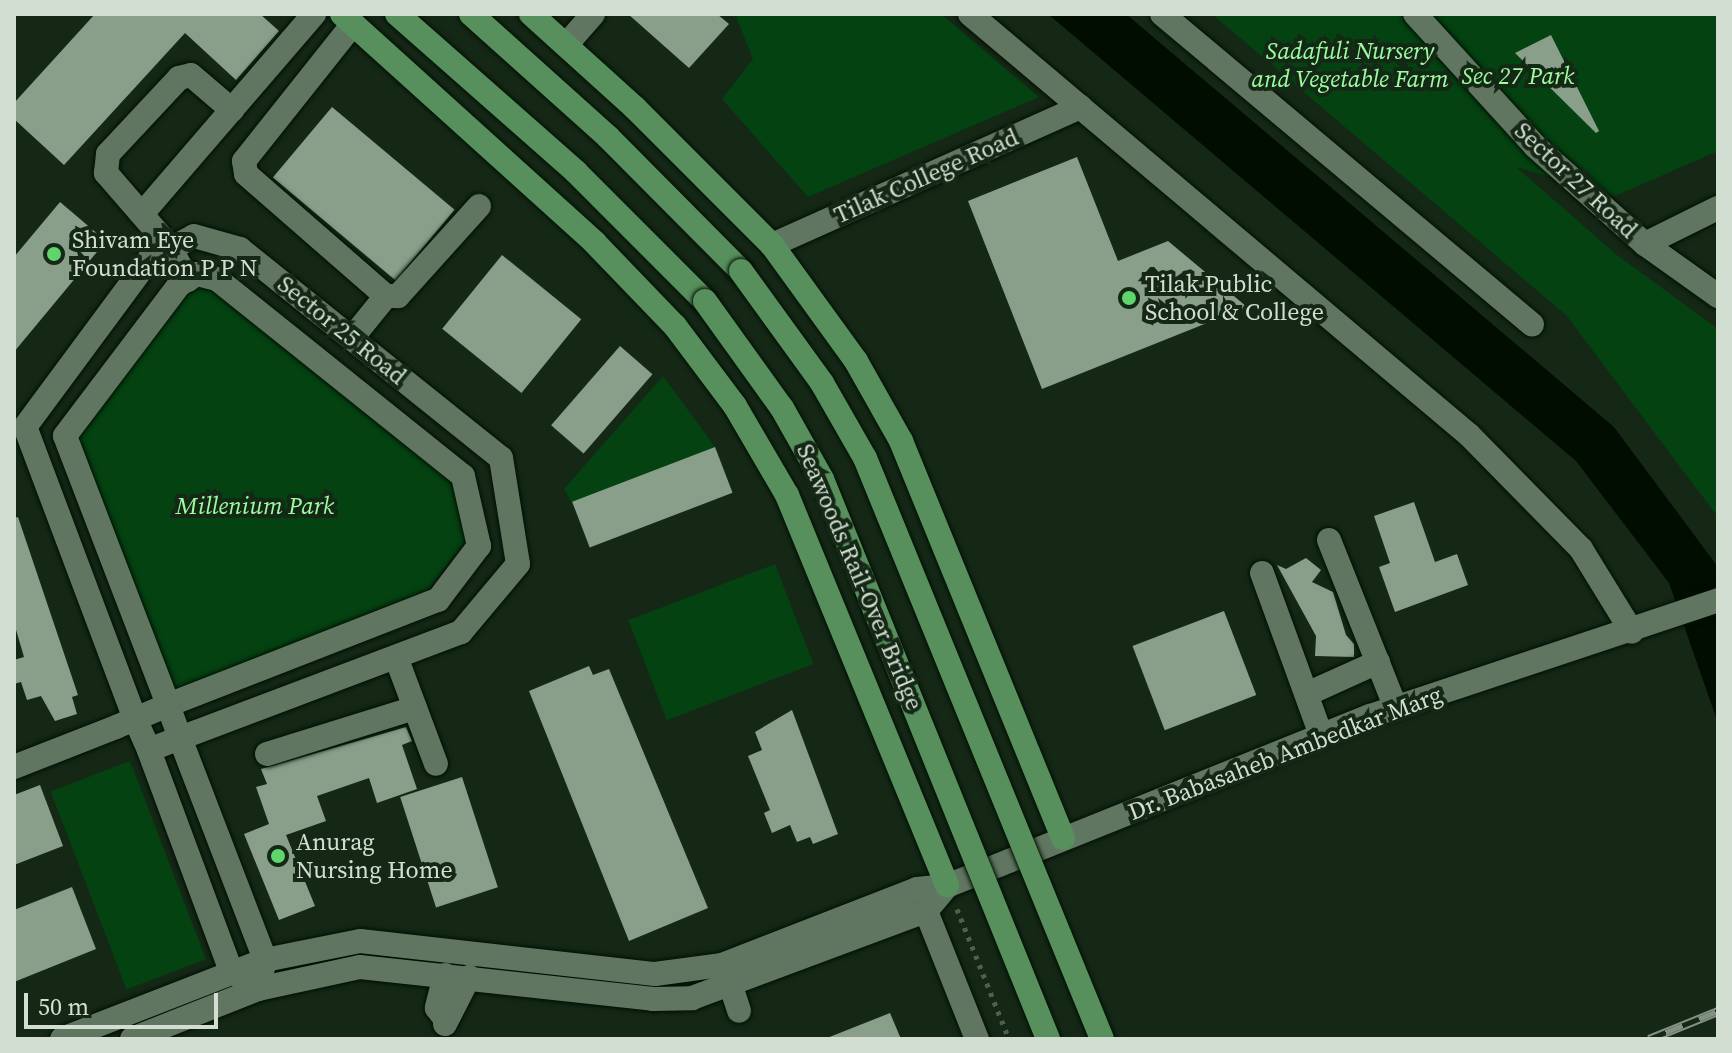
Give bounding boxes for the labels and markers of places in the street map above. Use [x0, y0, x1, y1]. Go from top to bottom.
place label: Shivam Eye Foundation P P N [72, 226, 257, 282]
marker: Shivam Eye Foundation P P N [43, 243, 65, 265]
place label: Tilak Public School & College [1145, 270, 1324, 326]
marker: Tilak Public School & College [1120, 289, 1138, 307]
place label: Anurag Nursing Home [296, 828, 453, 884]
marker: Anurag Nursing Home [267, 845, 289, 867]

